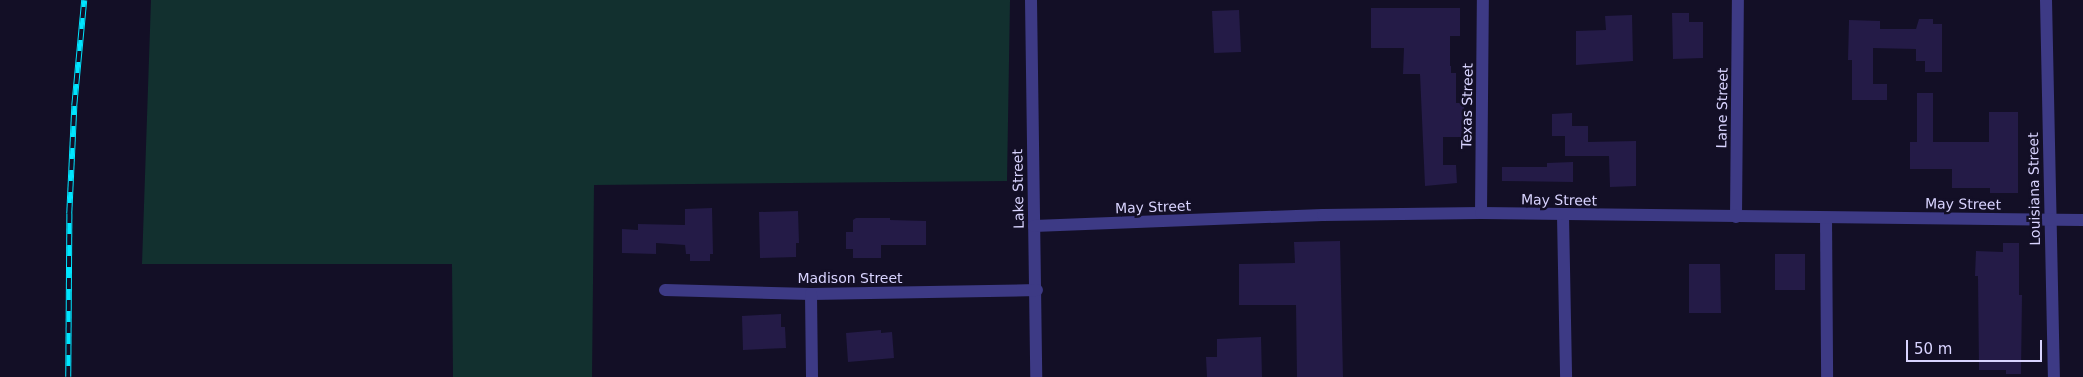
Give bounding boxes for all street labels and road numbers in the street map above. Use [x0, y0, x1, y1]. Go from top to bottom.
street label: Texas Street [1458, 63, 1476, 149]
street label: Lane Street [1713, 67, 1731, 149]
street label: Louisiana Street [2025, 132, 2043, 246]
street label: Lake Street [1009, 149, 1027, 229]
street label: May Street [1521, 191, 1597, 209]
street label: May Street [1925, 195, 2001, 213]
street label: May Street [1115, 197, 1191, 217]
street label: Madison Street [797, 270, 903, 286]

